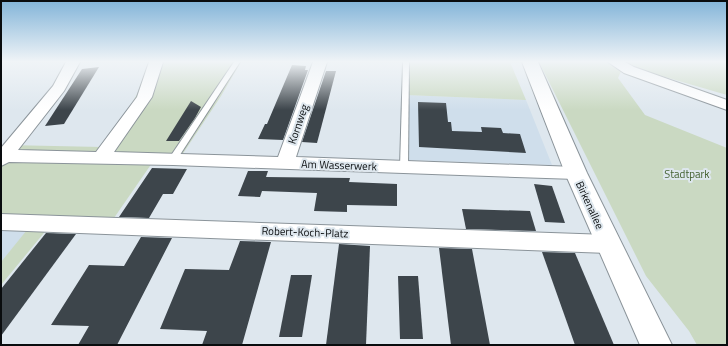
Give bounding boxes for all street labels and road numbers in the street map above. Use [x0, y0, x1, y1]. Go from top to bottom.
street label: Kornweg [284, 102, 312, 146]
street label: Am Wasserwerk [301, 156, 378, 174]
street label: Birkenallee [572, 178, 608, 232]
street label: Robert-Koch-Platz [261, 222, 349, 242]

